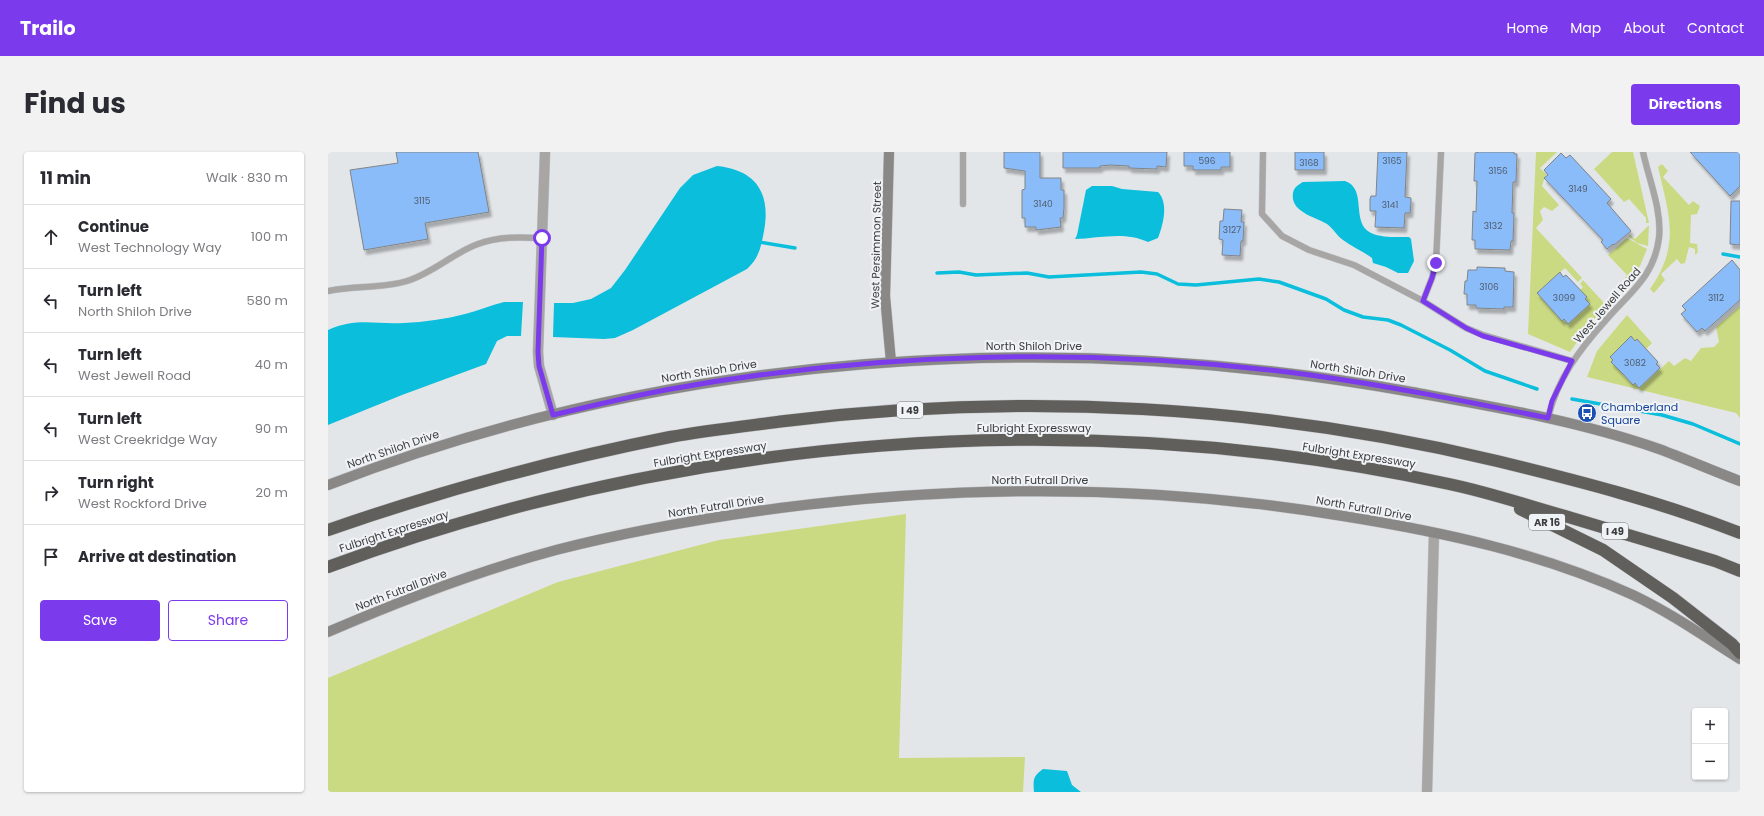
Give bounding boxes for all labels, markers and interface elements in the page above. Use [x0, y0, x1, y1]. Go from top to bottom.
text: Trailo [20, 15, 76, 42]
text: Home [1506, 18, 1548, 38]
text: Map [1570, 18, 1601, 38]
text: About [1623, 18, 1665, 38]
text: Contact [1687, 18, 1744, 38]
text: Find us [24, 84, 126, 123]
button: Directions [1631, 84, 1740, 125]
house number: 596 [1198, 155, 1216, 167]
house number: 3165 [1382, 155, 1402, 167]
house number: 3168 [1299, 157, 1319, 169]
house number: 3156 [1488, 165, 1508, 177]
text: 11 min [40, 166, 91, 190]
text: Walk · 830 m [206, 168, 288, 187]
street label: West Persimmon Street [867, 181, 885, 309]
house number: 3149 [1568, 183, 1588, 195]
house number: 3115 [414, 195, 431, 207]
house number: 3140 [1033, 198, 1053, 210]
house number: 3141 [1382, 199, 1398, 211]
text: Continue [78, 216, 149, 237]
house number: 3132 [1484, 220, 1502, 232]
house number: 3127 [1223, 224, 1241, 236]
icon: ahead [40, 226, 62, 248]
text: 100 m [251, 227, 288, 246]
route start [533, 229, 551, 247]
text: West Technology Way [78, 238, 222, 257]
route end [1427, 254, 1445, 272]
street label: West Jewell Road [1570, 264, 1644, 346]
text: Turn left [78, 280, 142, 301]
house number: 3106 [1479, 281, 1499, 293]
icon: left [40, 290, 62, 312]
text: 580 m [247, 291, 288, 310]
house number: 3099 [1553, 292, 1575, 304]
house number: 3112 [1708, 292, 1724, 304]
text: North Shiloh Drive [78, 302, 192, 321]
street label: North Shiloh Drive [986, 338, 1082, 354]
text: Turn left [78, 344, 142, 365]
icon: left [40, 354, 62, 376]
text: 40 m [255, 355, 288, 374]
street label: North Shiloh Drive [660, 356, 758, 386]
street label: North Shiloh Drive [1309, 356, 1407, 386]
house number: 3082 [1624, 357, 1646, 369]
text: West Jewell Road [78, 366, 191, 385]
place label: Chamberland Square [1601, 399, 1678, 428]
road number: I 49 [897, 402, 923, 418]
bus stop icon: Chamberland Square [1576, 402, 1598, 424]
text: Turn left [78, 408, 142, 429]
icon: left [40, 418, 62, 440]
text: 90 m [255, 419, 288, 438]
street label: Fulbright Expressway [977, 420, 1092, 436]
street label: North Shiloh Drive [345, 426, 441, 472]
text: West Creekridge Way [78, 430, 217, 449]
street label: Fulbright Expressway [652, 437, 769, 471]
street label: Fulbright Expressway [1301, 438, 1418, 472]
text: Turn right [78, 472, 154, 493]
street label: North Futrall Drive [992, 472, 1089, 488]
icon: right [40, 482, 62, 504]
text: 20 m [255, 483, 288, 502]
street label: North Futrall Drive [667, 490, 765, 521]
street label: North Futrall Drive [1315, 492, 1413, 524]
text: West Rockford Drive [78, 494, 207, 513]
street label: Fulbright Expressway [337, 505, 452, 556]
road number: AR 16 [1529, 514, 1565, 530]
road number: I 49 [1602, 523, 1628, 539]
icon: arrive [40, 546, 62, 568]
text: Arrive at destination [78, 546, 236, 567]
street label: North Futrall Drive [353, 565, 449, 615]
button: Save [40, 600, 160, 641]
button: Share [168, 600, 288, 641]
map controls [1692, 708, 1728, 780]
button: + [1692, 708, 1728, 744]
button: − [1692, 744, 1728, 780]

